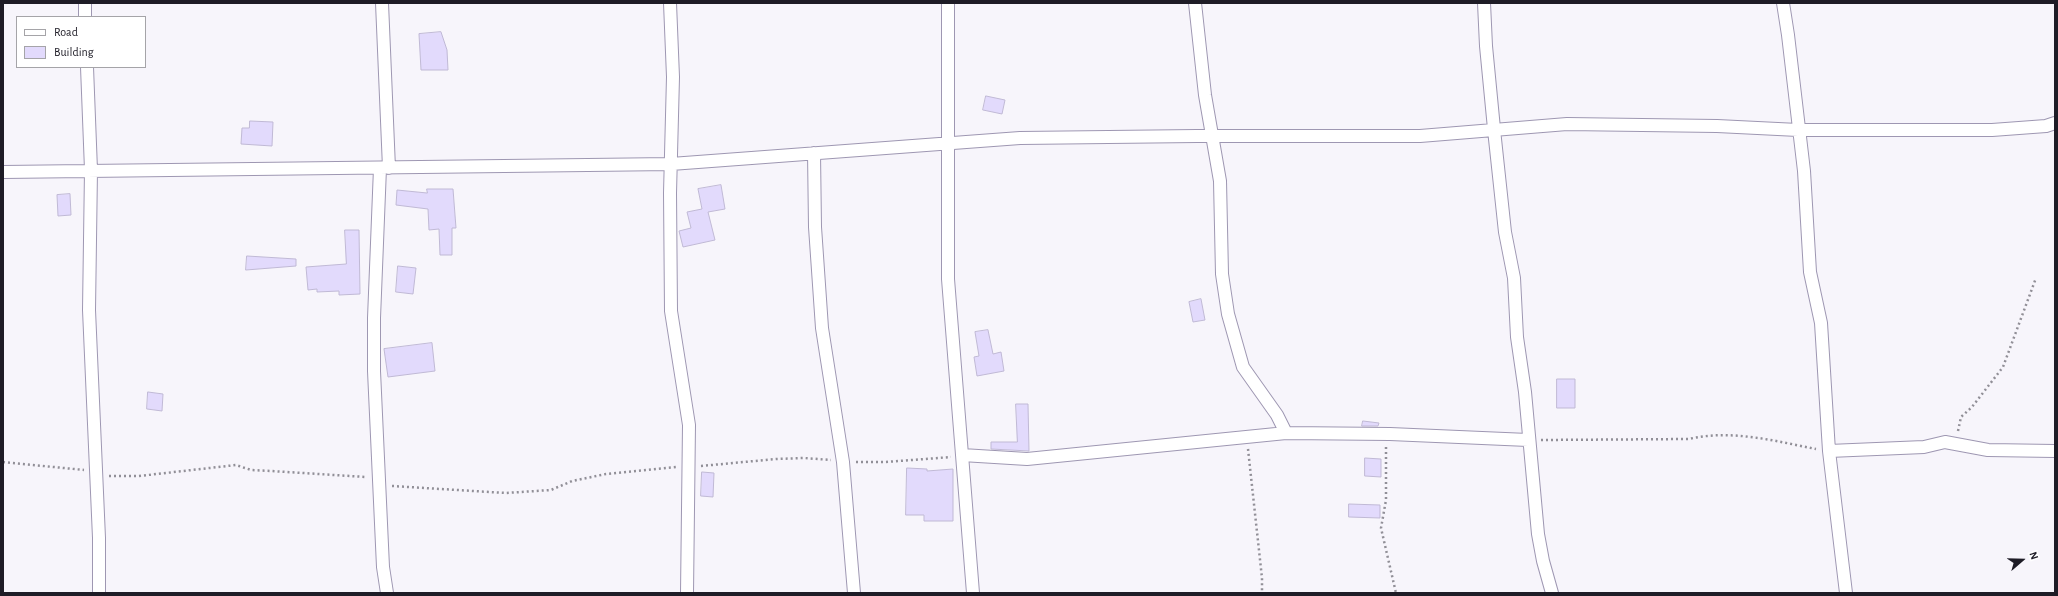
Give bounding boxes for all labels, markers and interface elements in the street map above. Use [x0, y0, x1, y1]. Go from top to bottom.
legend [16, 16, 146, 68]
text: Road [54, 26, 78, 38]
text: Building [54, 46, 94, 58]
north arrow [2002, 540, 2042, 580]
text: N [2027, 550, 2040, 561]

